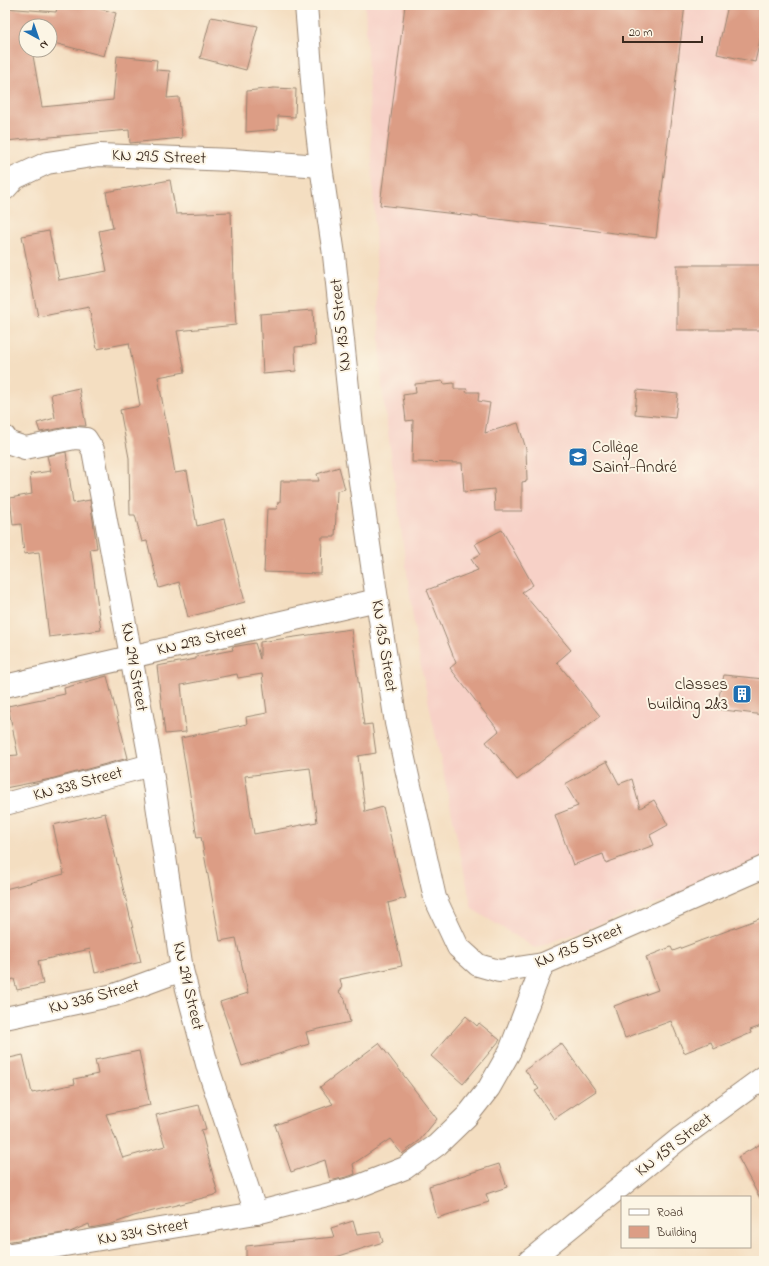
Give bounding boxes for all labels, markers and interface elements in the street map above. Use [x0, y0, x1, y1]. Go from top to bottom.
north arrow [18, 18, 58, 58]
scale bar [623, 18, 702, 44]
text: 20 m [629, 24, 652, 42]
text: N [36, 36, 52, 53]
street label: KN 295 Street [111, 143, 207, 171]
street label: KN 135 Street [324, 277, 358, 373]
place label: Collège Saint-André [592, 435, 677, 480]
school or university icon: Collège Saint-André [567, 446, 589, 468]
street label: KN 135 Street [364, 598, 404, 694]
street label: KN 293 Street [155, 617, 250, 662]
street label: KN 291 Street [114, 620, 154, 714]
place label: classes building 2&3 [647, 672, 728, 719]
building icon: classes building 2&3 [731, 683, 753, 705]
street label: KN 338 Street [31, 760, 126, 808]
street label: KN 135 Street [531, 917, 627, 975]
street label: KN 291 Street [166, 939, 210, 1033]
street label: KN 336 Street [46, 973, 142, 1021]
street label: KN 159 Street [630, 1107, 718, 1183]
legend [621, 1196, 751, 1248]
text: Road [657, 1204, 683, 1222]
street label: KN 334 Street [95, 1212, 191, 1252]
text: Building [656, 1224, 696, 1243]

